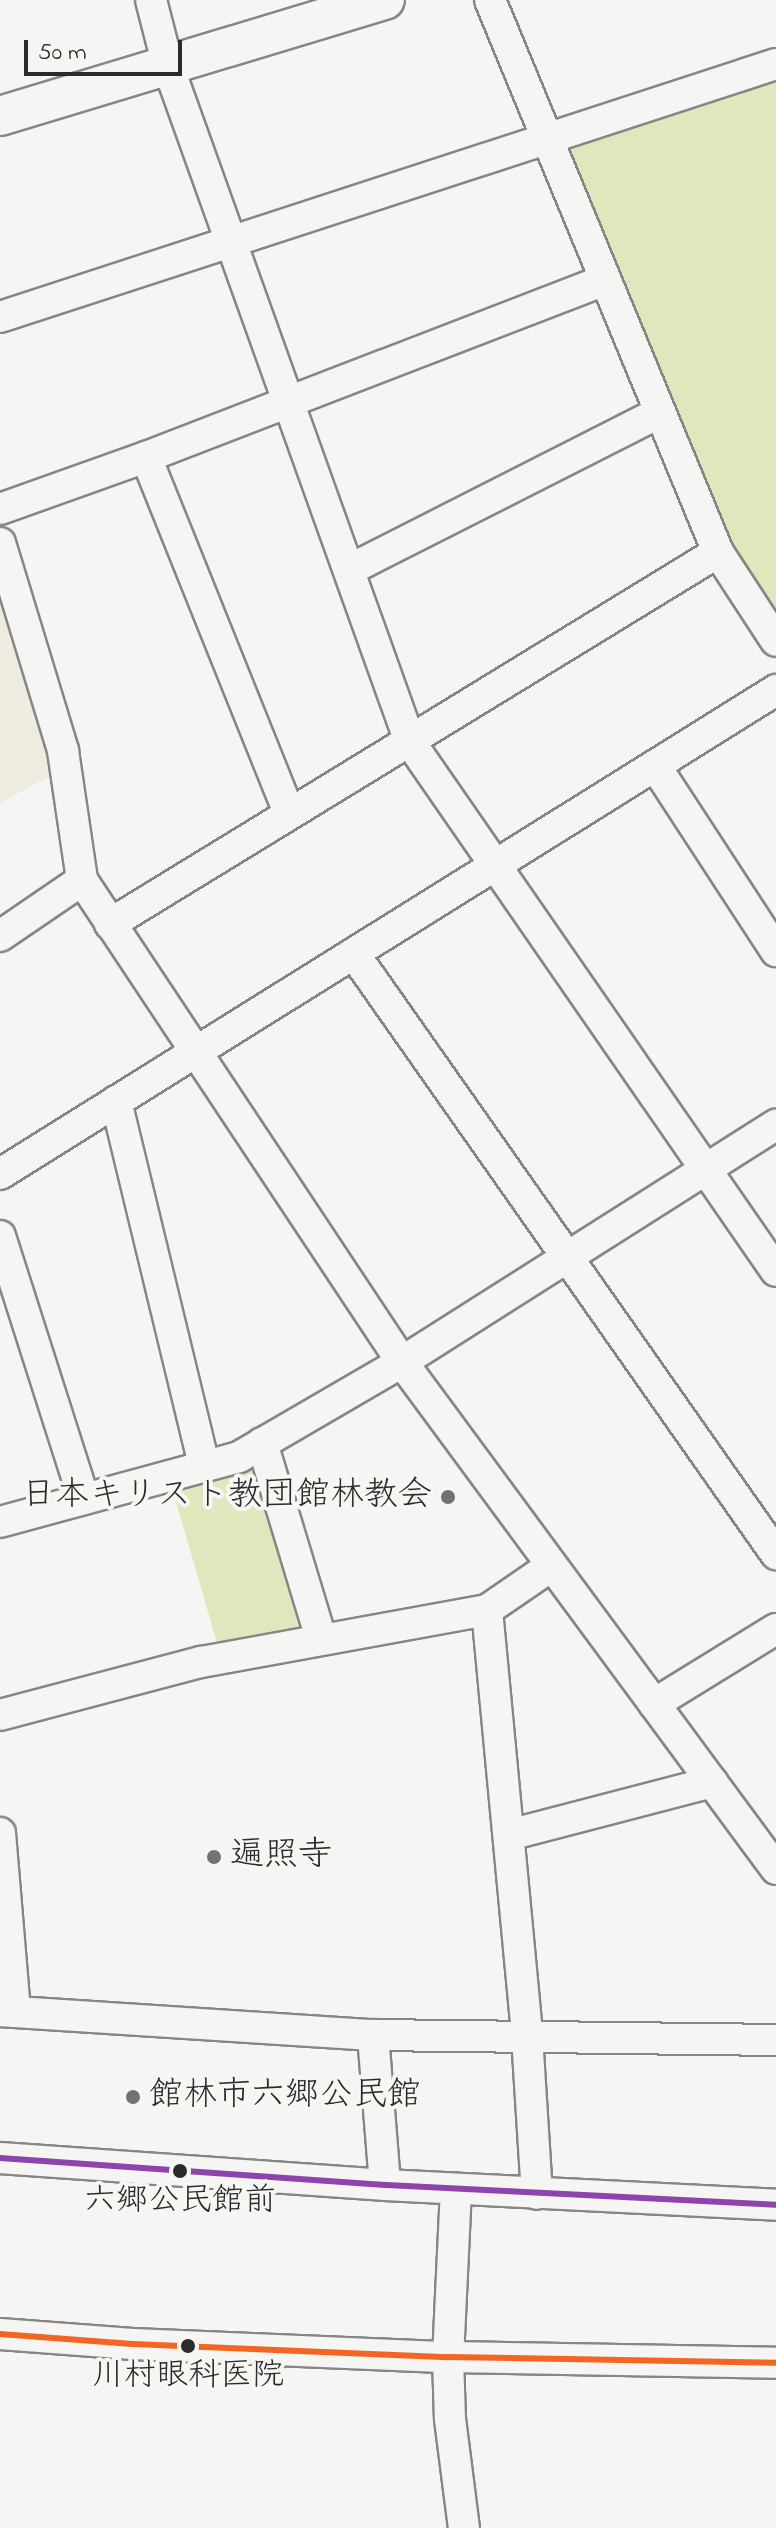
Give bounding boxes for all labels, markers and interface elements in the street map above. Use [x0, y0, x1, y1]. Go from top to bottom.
scale bar [28, 24, 186, 74]
text: 50 m [38, 36, 87, 71]
place label: 日本キリスト教団館林教会 [24, 1477, 432, 1517]
marker: 日本キリスト教団館林教会 [439, 1488, 457, 1506]
place label: 遍照寺 [230, 1837, 332, 1877]
marker: 遍照寺 [205, 1848, 223, 1866]
place label: 館林市六郷公民館 [149, 2077, 421, 2117]
marker: 館林市六郷公民館 [124, 2088, 142, 2106]
marker: 六郷公民館前 [172, 2163, 188, 2179]
place label: 六郷公民館前 [84, 2183, 276, 2221]
marker: 川村眼科医院 [180, 2338, 196, 2354]
place label: 川村眼科医院 [92, 2358, 284, 2396]

